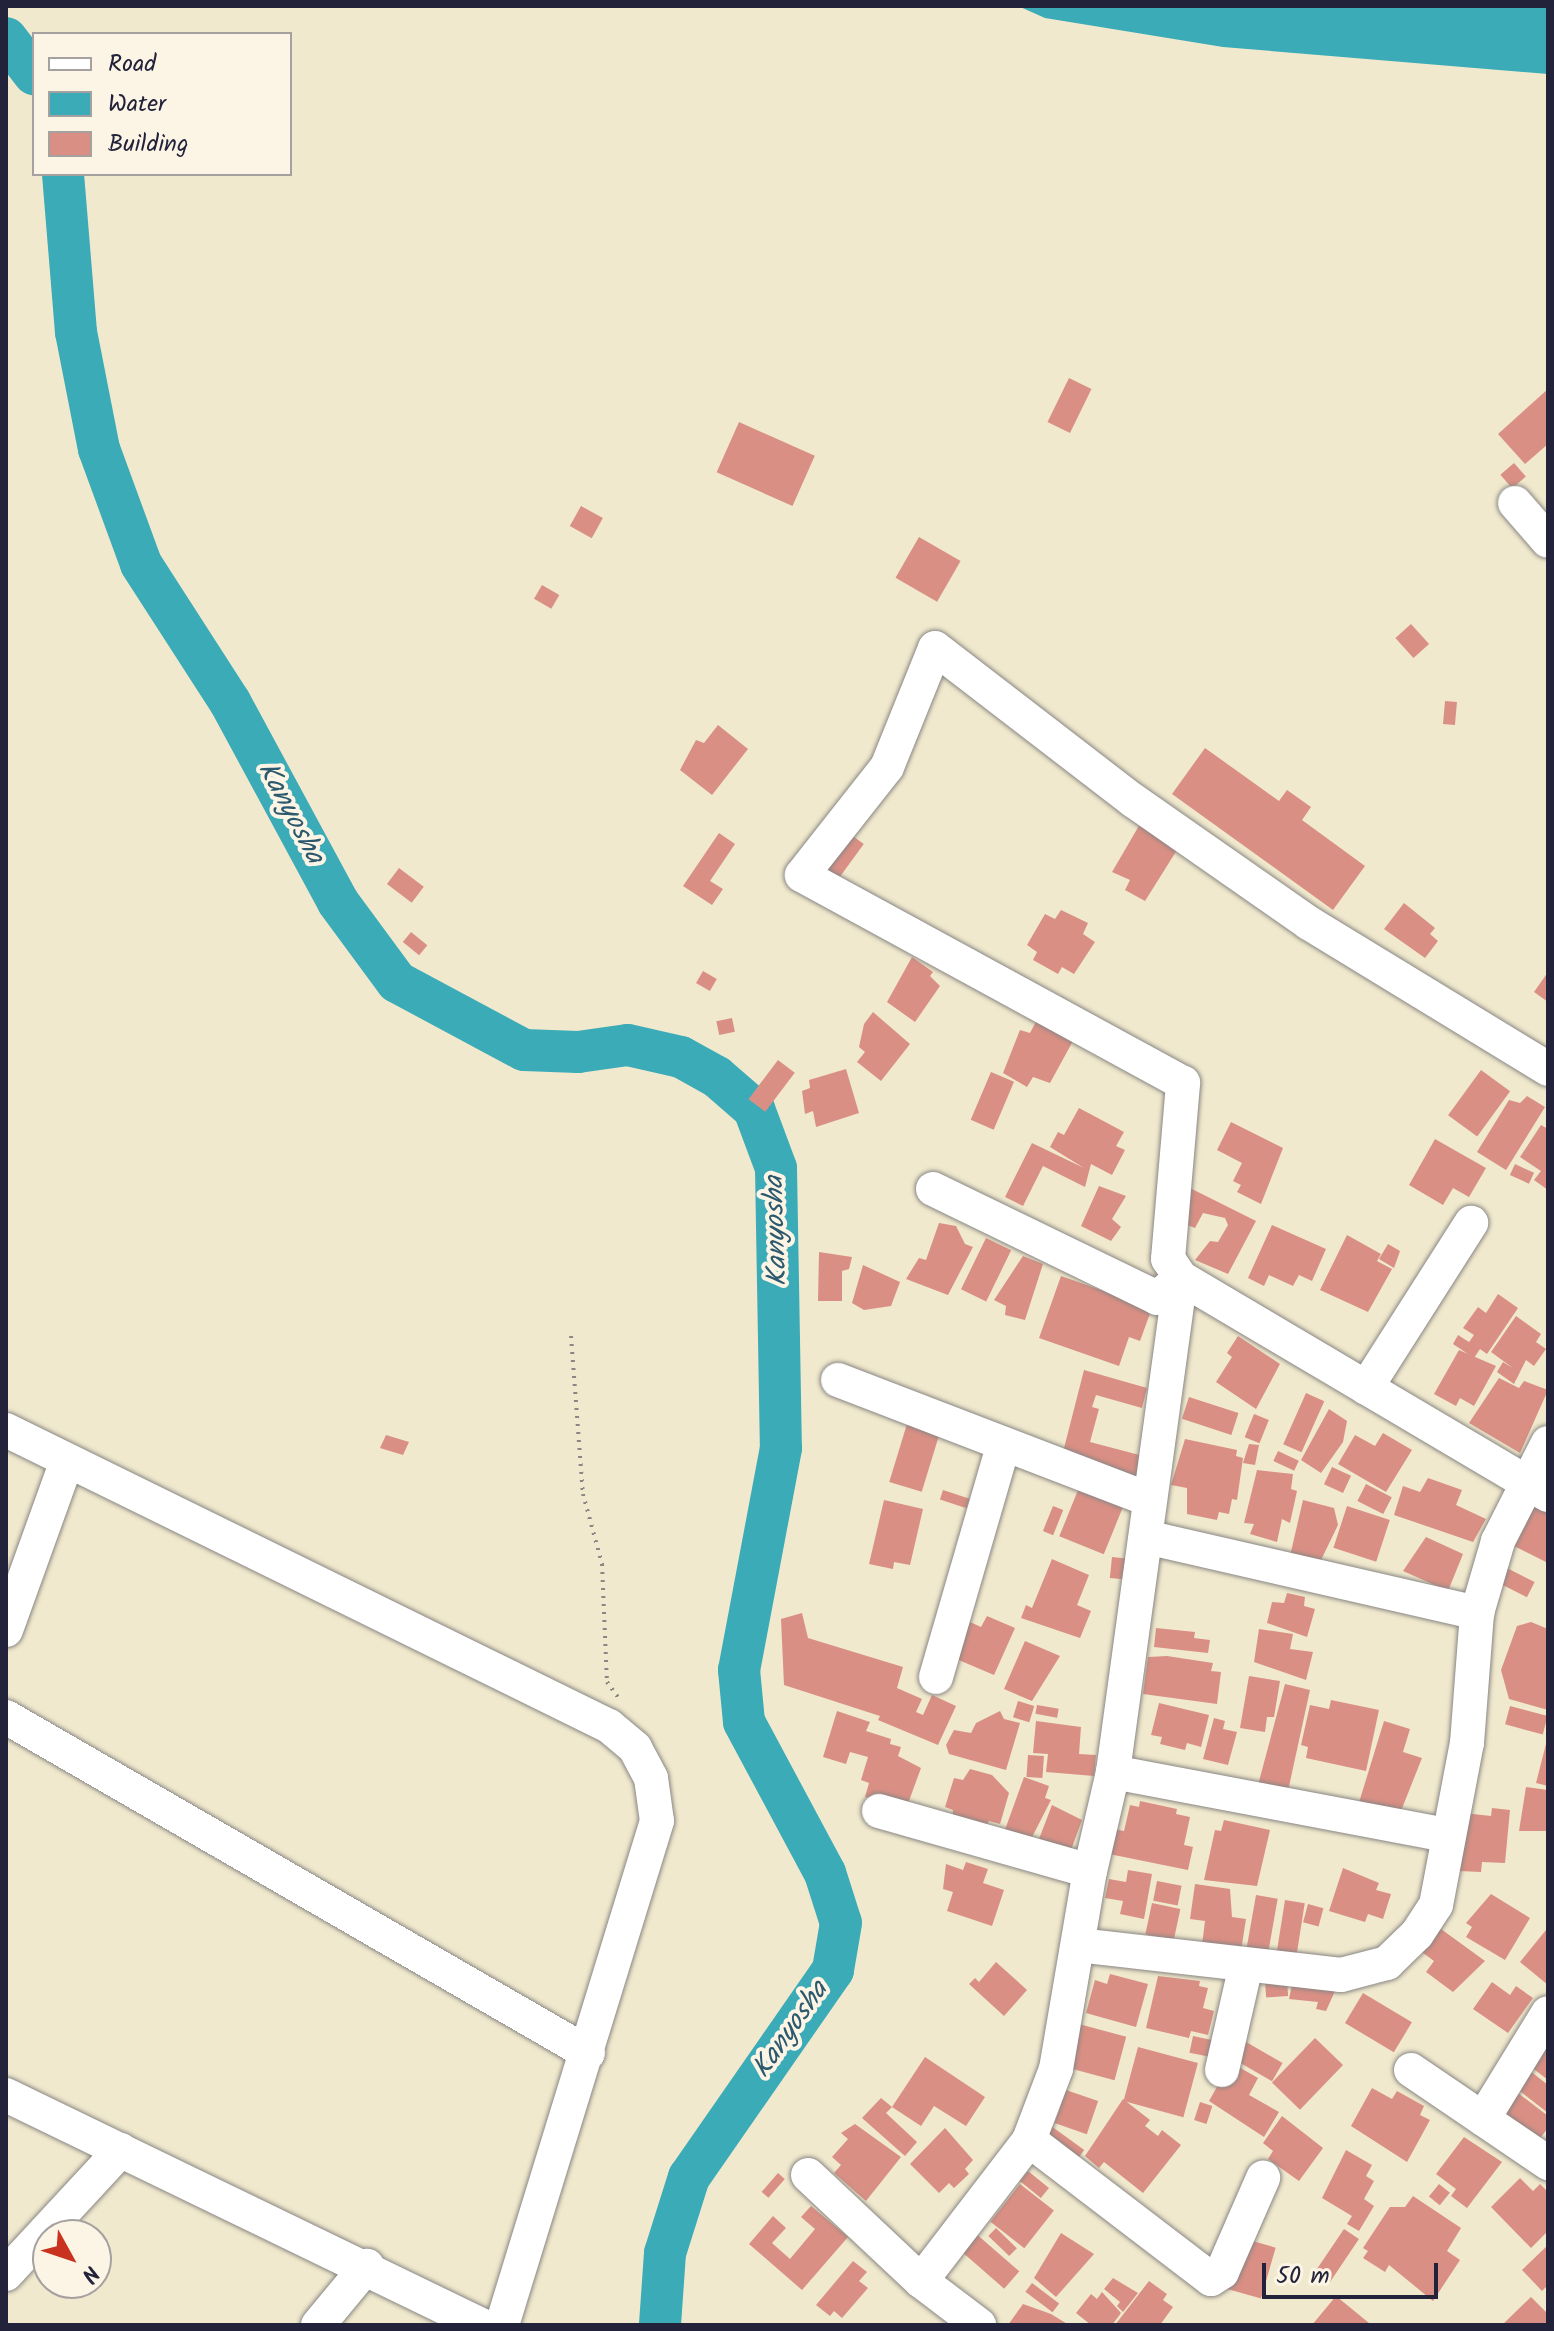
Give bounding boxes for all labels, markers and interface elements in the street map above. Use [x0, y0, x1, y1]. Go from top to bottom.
legend [32, 32, 292, 176]
text: Road [108, 45, 156, 84]
text: Water [108, 85, 166, 124]
text: Building [108, 125, 188, 164]
water label: Kanyosha [249, 756, 331, 870]
water label: Kanyosha [758, 1175, 796, 1287]
water label: Kanyosha [746, 1975, 836, 2085]
north arrow [32, 2219, 112, 2299]
scale bar [1266, 2247, 1442, 2297]
text: N [71, 2257, 107, 2290]
text: 50 m [1276, 2257, 1330, 2296]

